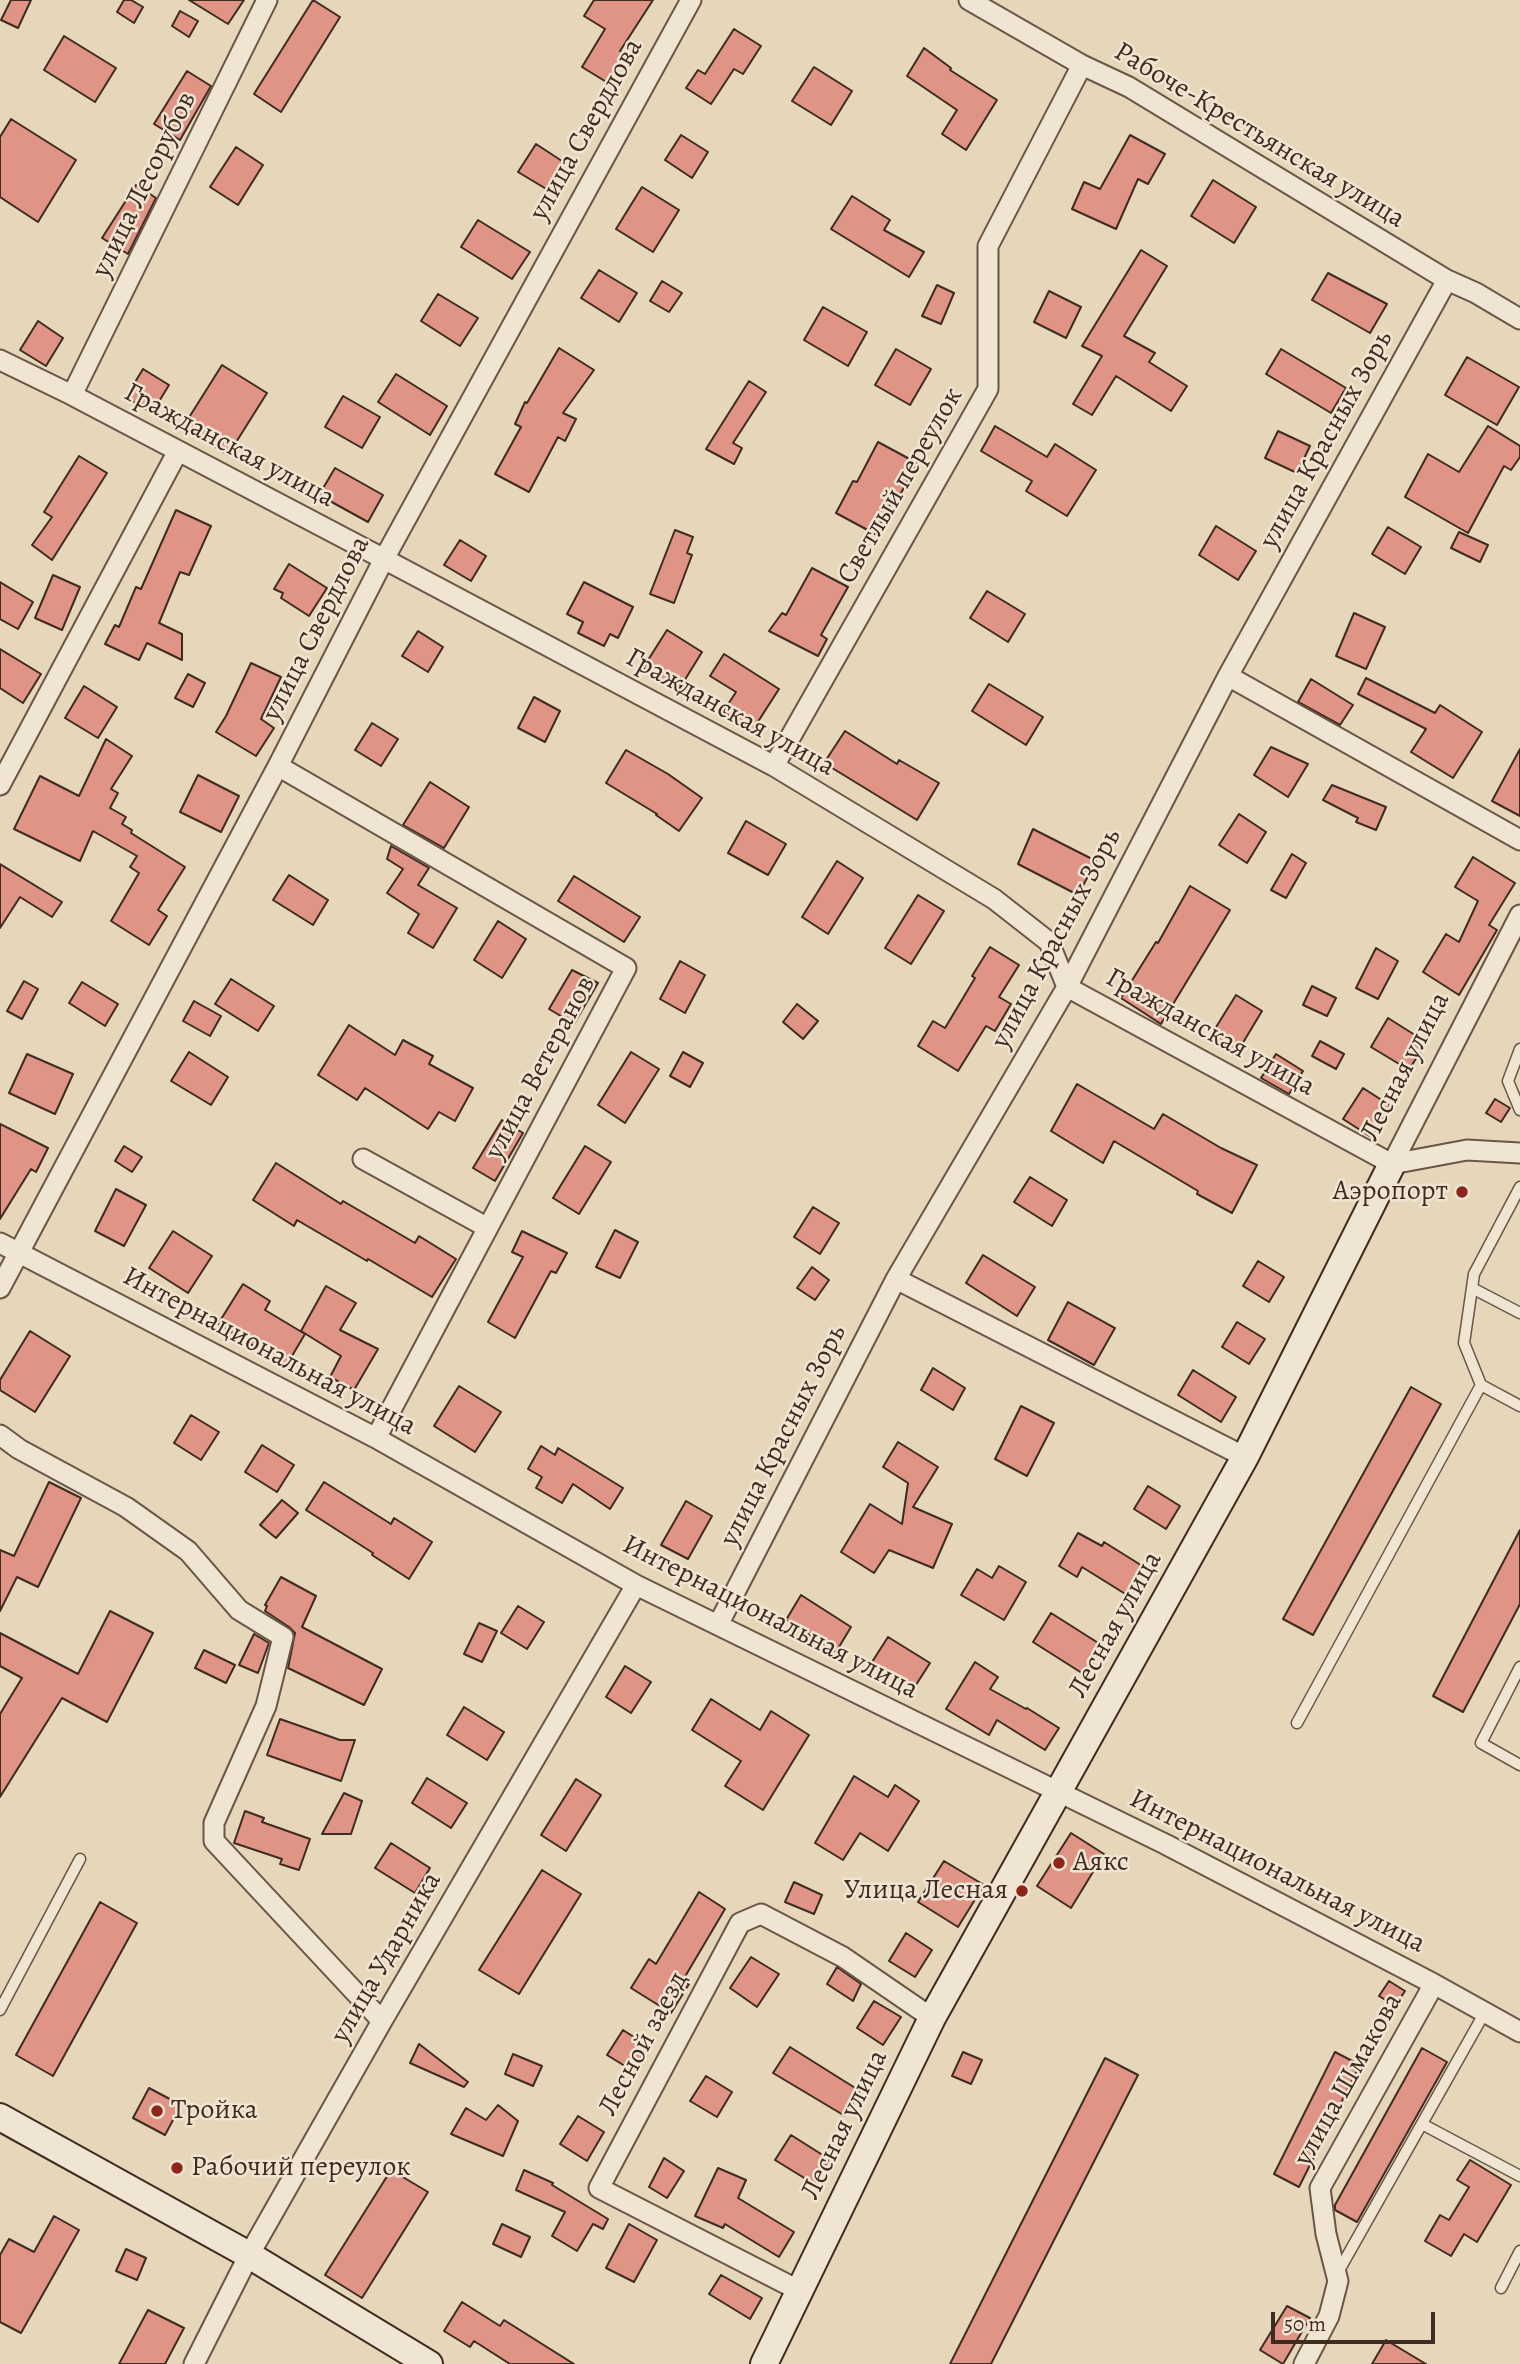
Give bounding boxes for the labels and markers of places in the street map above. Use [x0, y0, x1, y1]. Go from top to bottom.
place label: Аэропорт [1333, 1175, 1448, 1209]
marker: Аэропорт [1454, 1184, 1470, 1200]
place label: Аякс [1073, 1846, 1129, 1880]
marker: Аякс [1051, 1855, 1067, 1871]
place label: Улица Лесная [844, 1874, 1008, 1908]
marker: Улица Лесная [1014, 1883, 1030, 1899]
place label: Тройка [171, 2094, 258, 2128]
marker: Тройка [149, 2103, 165, 2119]
place label: Рабочий переулок [191, 2151, 411, 2185]
marker: Рабочий переулок [169, 2160, 185, 2176]

